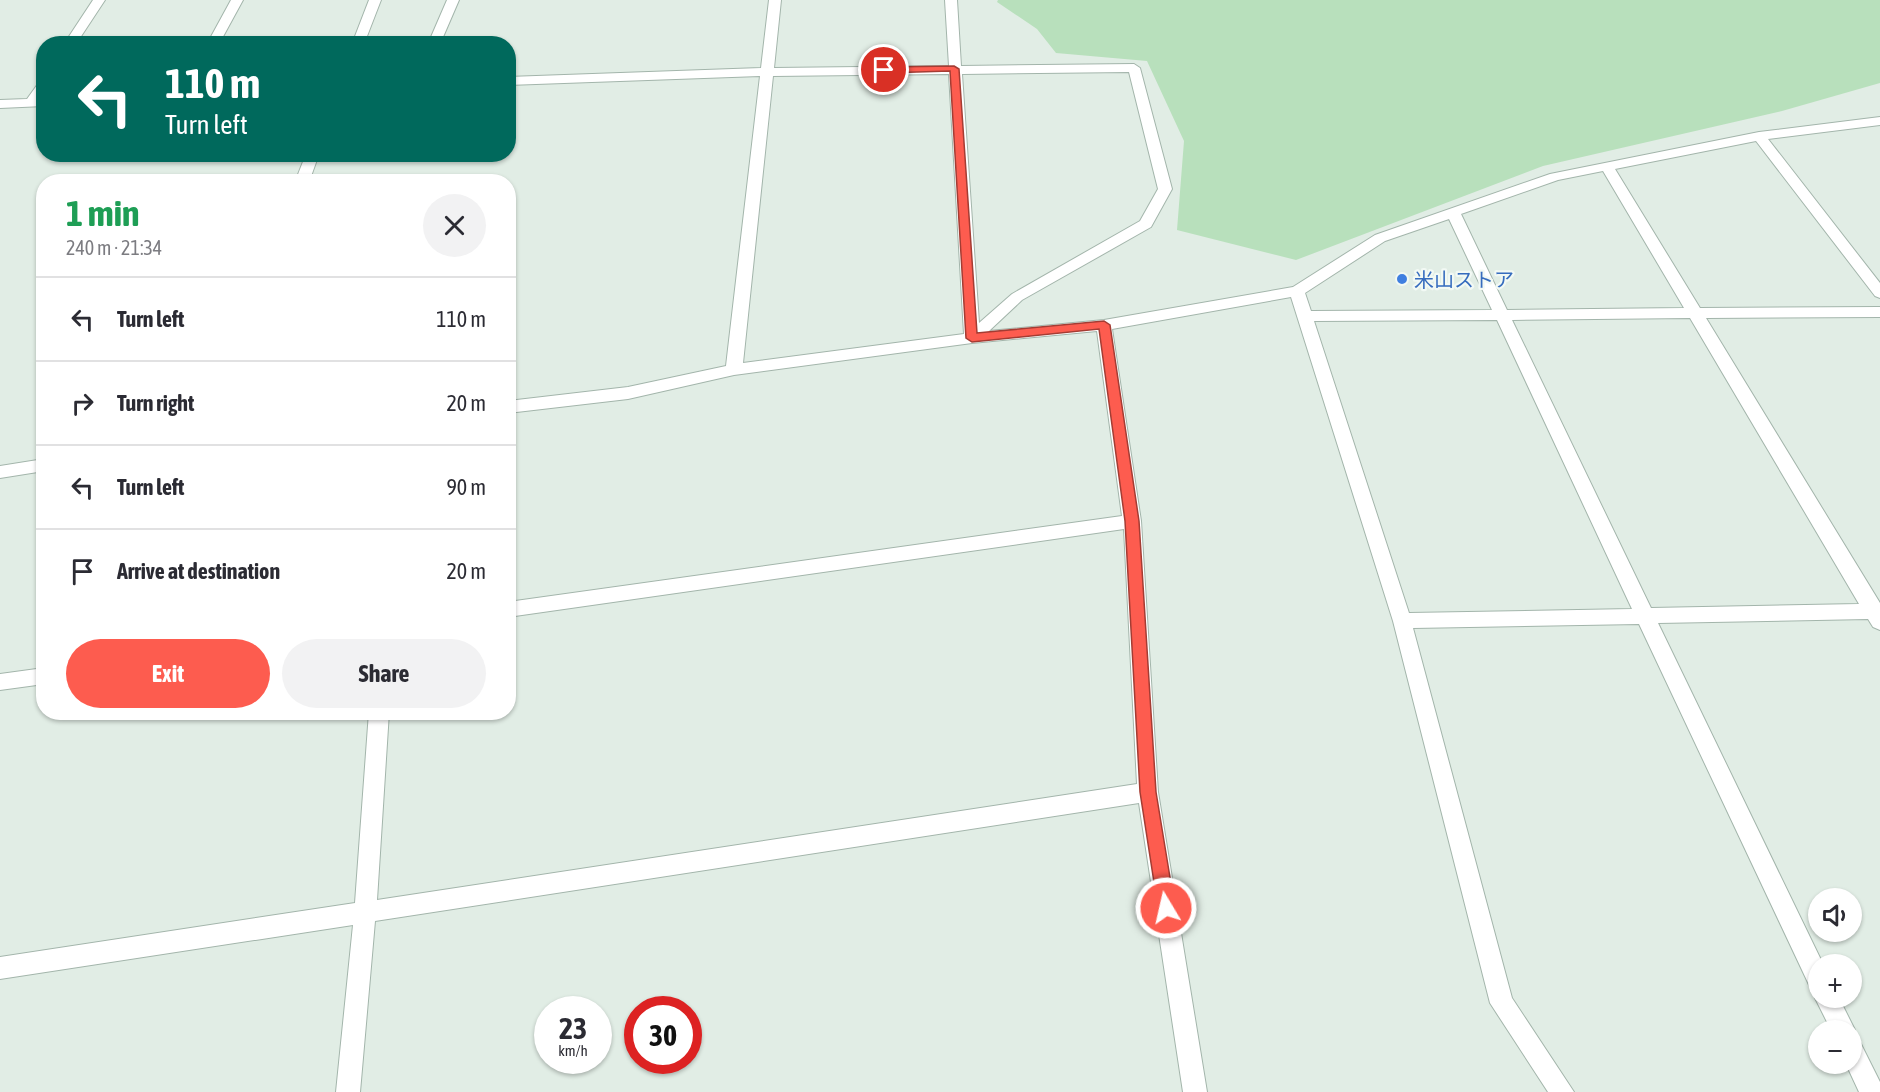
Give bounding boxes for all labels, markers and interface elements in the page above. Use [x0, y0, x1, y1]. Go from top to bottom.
pin [858, 44, 909, 95]
icon: arrive [867, 53, 900, 86]
text: 110 m [165, 59, 260, 107]
icon: left [66, 60, 144, 138]
text: Turn left [165, 109, 248, 140]
text: 1 min [66, 192, 140, 234]
button: close [423, 194, 486, 257]
text: 240 m · 21:34 [66, 236, 162, 259]
place label: 米山ストア [1414, 268, 1514, 291]
marker: 米山ストア [1395, 272, 1409, 286]
icon: left [66, 303, 99, 336]
text: Turn left [117, 306, 184, 332]
text: 110 m [436, 306, 486, 332]
icon: right [66, 387, 99, 420]
text: Turn right [117, 390, 194, 416]
text: 20 m [446, 390, 486, 416]
icon: left [66, 471, 99, 504]
text: Turn left [117, 474, 184, 500]
text: 90 m [446, 474, 486, 500]
icon: arrive [66, 555, 99, 588]
text: Arrive at destination [117, 558, 280, 584]
text: 20 m [446, 558, 486, 584]
button: Exit [66, 639, 270, 708]
button: Share [282, 639, 486, 708]
position arrow [1134, 876, 1198, 940]
map controls [1808, 888, 1862, 1074]
button: sound [1808, 888, 1862, 942]
button: + [1808, 954, 1862, 1008]
speed limit sign: 30 [624, 996, 702, 1074]
text: 23 [559, 1011, 587, 1045]
button: − [1808, 1020, 1862, 1074]
text: km/h [558, 1042, 588, 1059]

